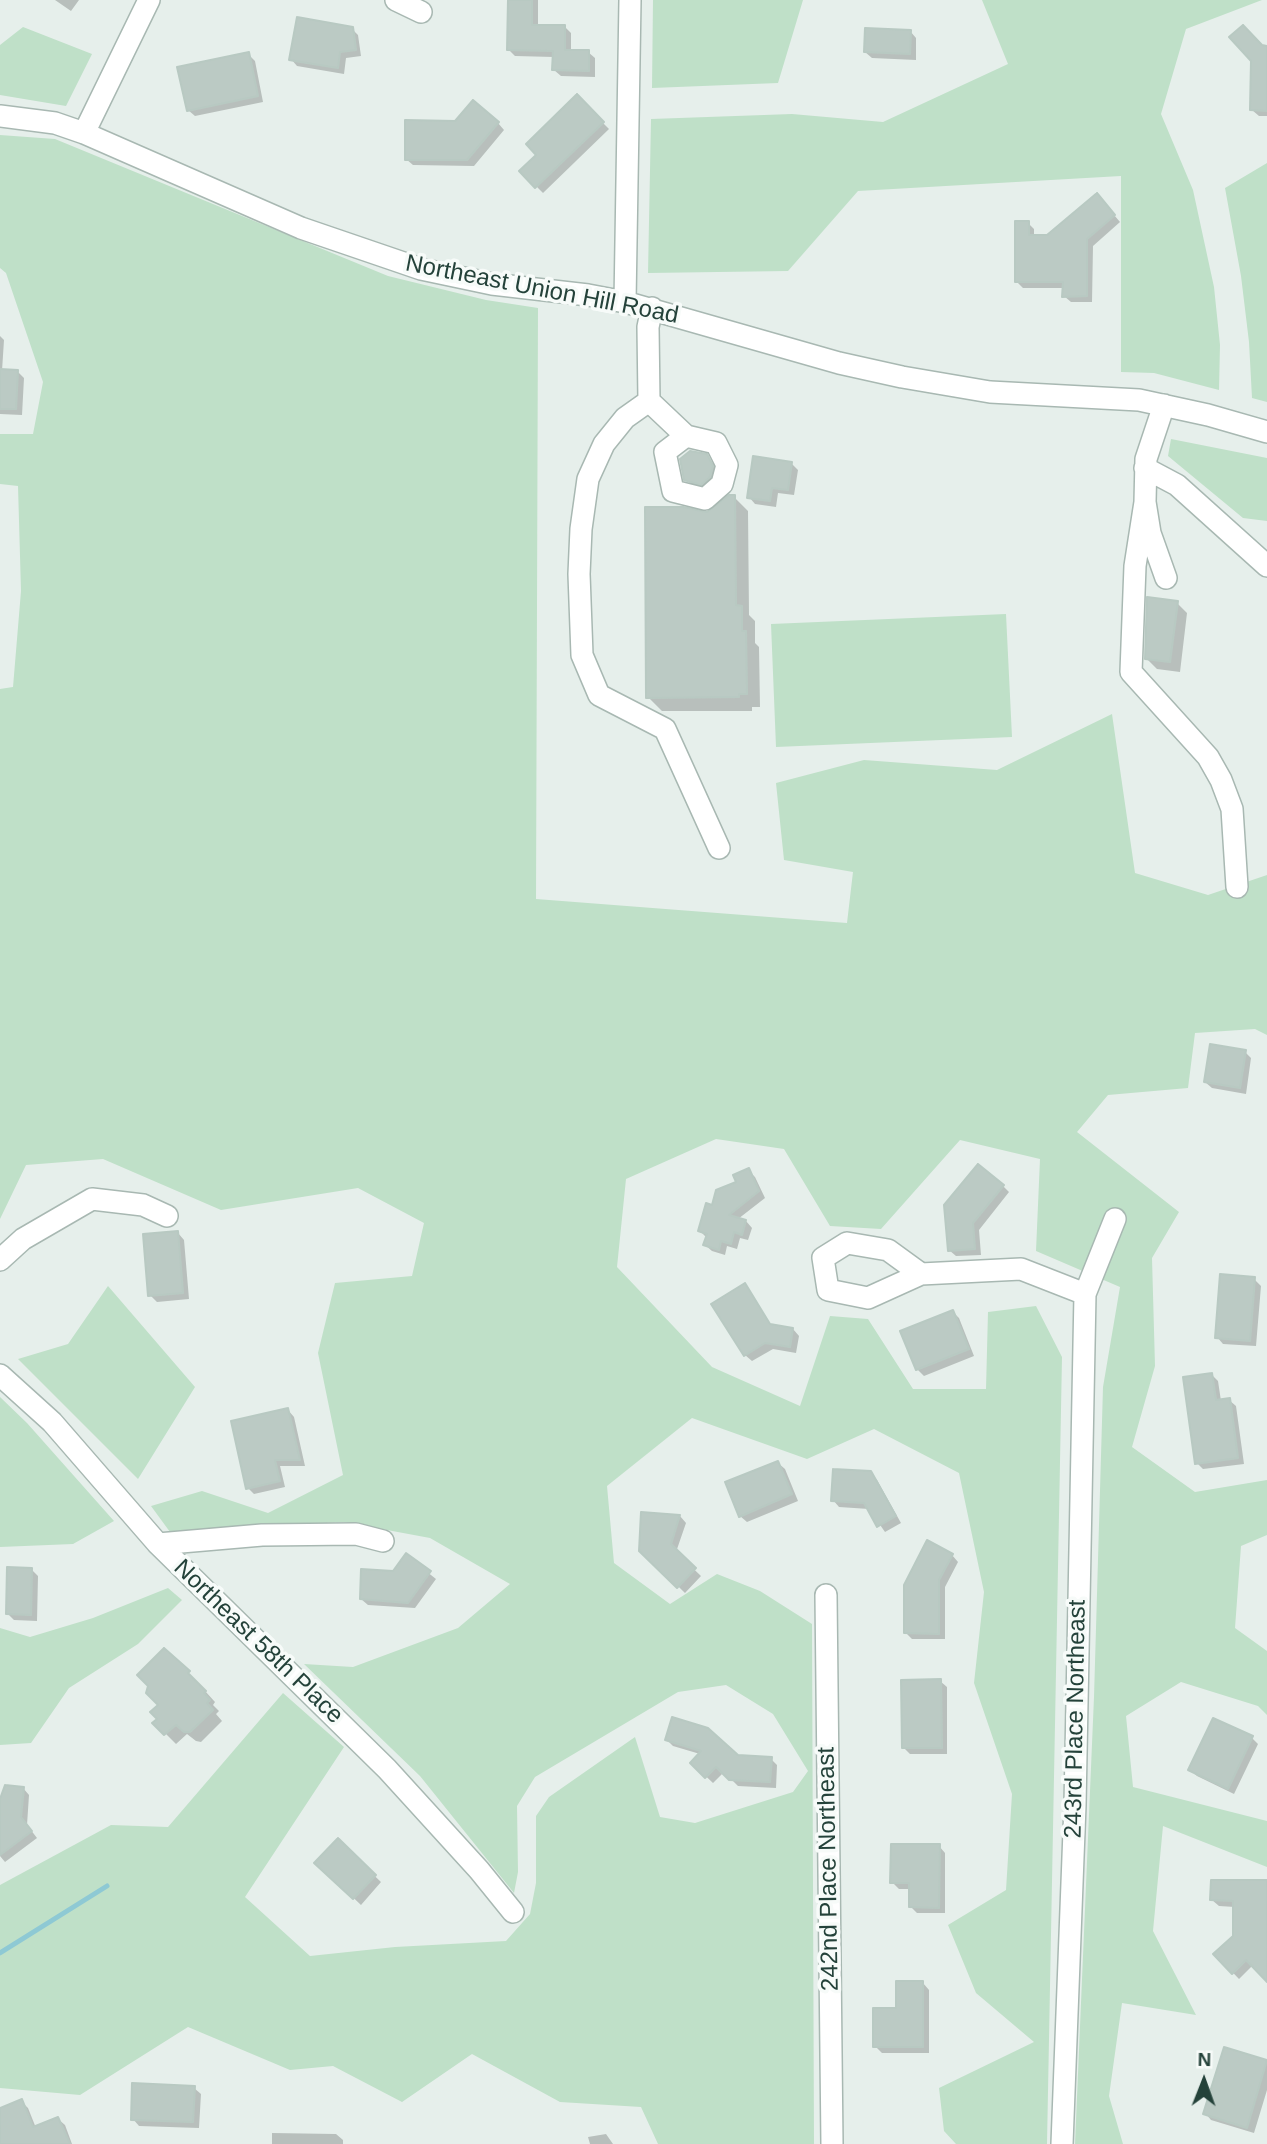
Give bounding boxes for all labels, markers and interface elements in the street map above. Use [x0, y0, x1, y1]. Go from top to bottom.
street label: Northeast Union Hill Road [403, 249, 681, 331]
street label: Northeast 58th Place [167, 1554, 349, 1730]
street label: 243rd Place Northeast [1060, 1599, 1092, 1839]
street label: 242nd Place Northeast [812, 1747, 846, 1991]
north arrow [1169, 2046, 1239, 2116]
text: N [1197, 2049, 1211, 2070]

